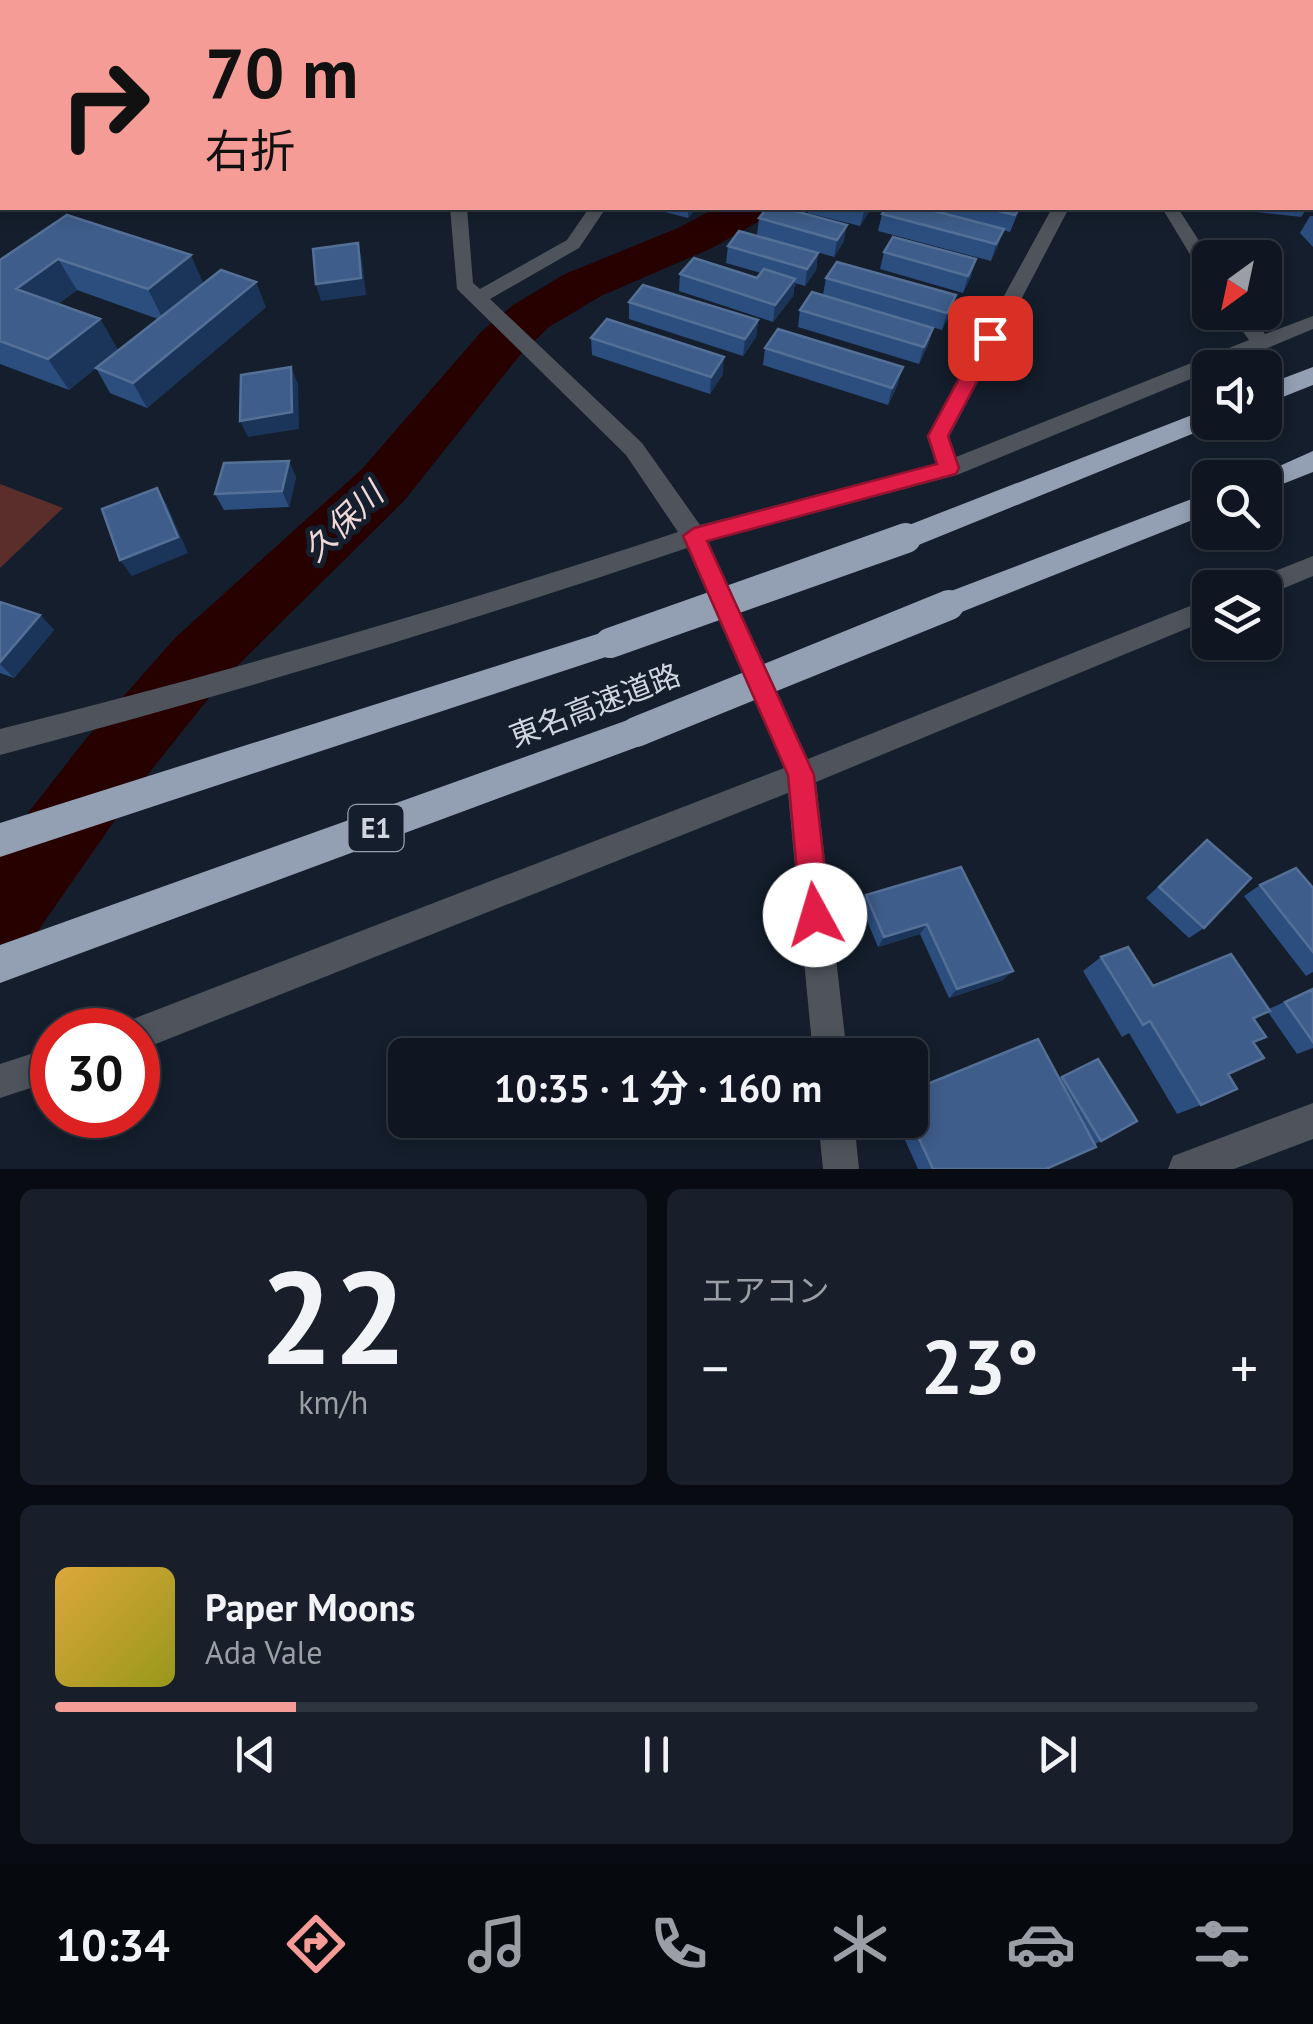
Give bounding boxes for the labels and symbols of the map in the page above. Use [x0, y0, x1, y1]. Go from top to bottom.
north arrow [1192, 240, 1282, 330]
pin [948, 296, 1033, 381]
water label: 久保川 [293, 471, 394, 570]
street label: 東名高速道路 [503, 654, 685, 755]
road number: E1 [348, 805, 404, 851]
position arrow [763, 863, 867, 967]
speed limit sign: 30 [30, 1008, 160, 1138]

